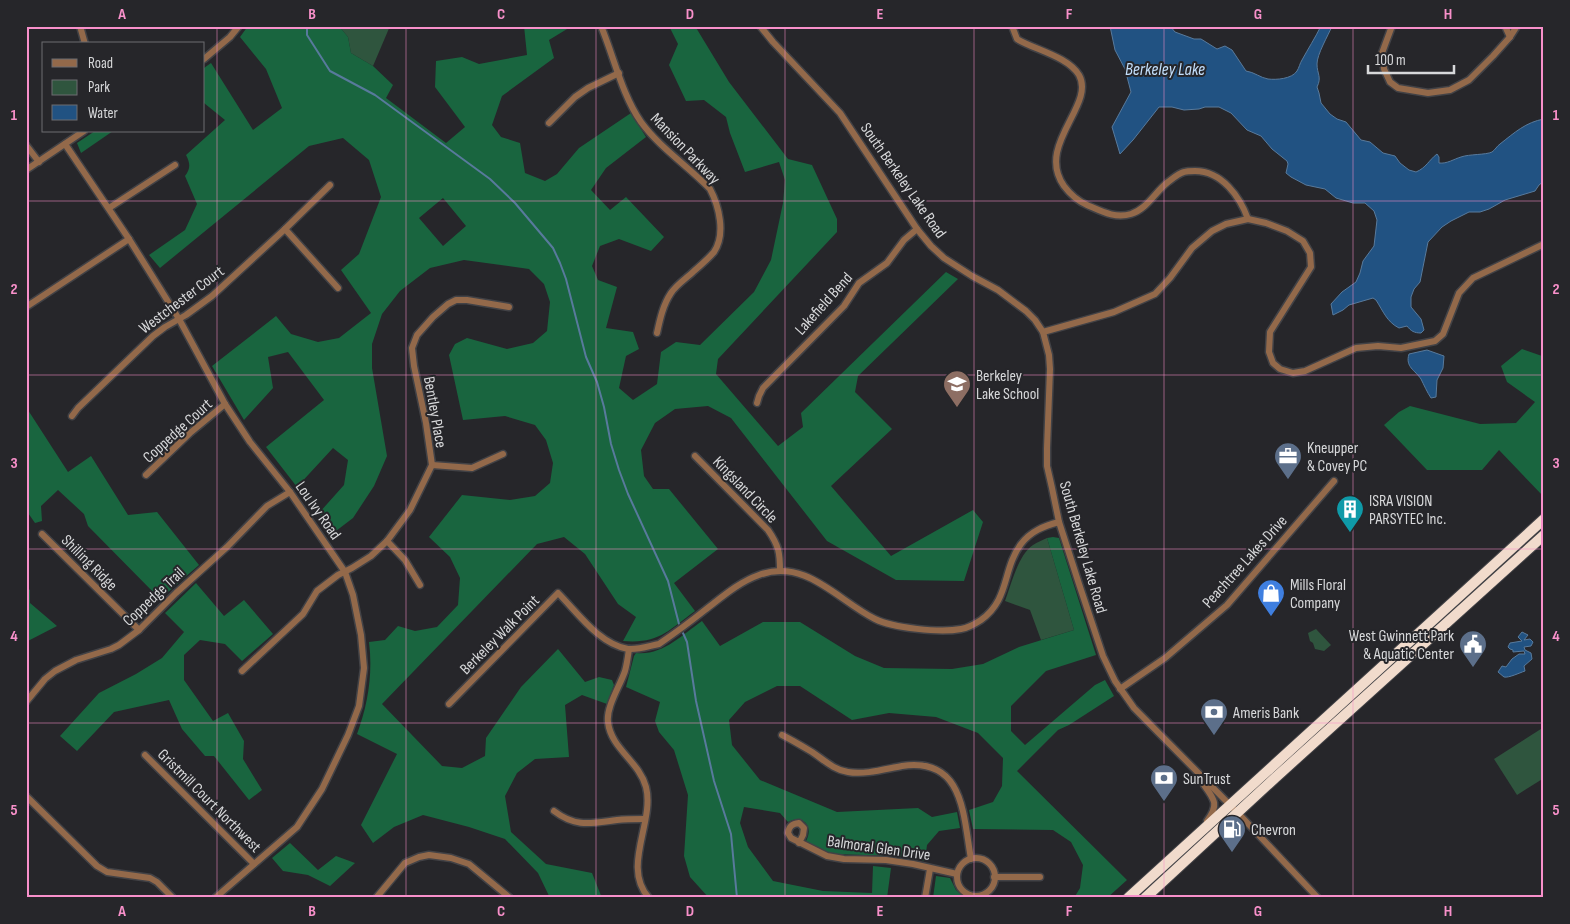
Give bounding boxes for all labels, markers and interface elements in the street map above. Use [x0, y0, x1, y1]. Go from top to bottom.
text: A [117, 5, 126, 24]
text: B [308, 5, 316, 24]
text: C [497, 5, 505, 24]
text: D [686, 5, 694, 24]
text: E [877, 5, 884, 24]
text: F [1066, 5, 1073, 24]
text: G [1254, 5, 1262, 24]
text: H [1444, 5, 1452, 24]
legend [42, 42, 205, 132]
scale bar [1368, 42, 1454, 74]
text: 100 m [1375, 51, 1406, 70]
text: Road [88, 54, 113, 73]
water label: Berkeley Lake [1125, 59, 1205, 80]
text: Park [88, 78, 110, 97]
text: Water [88, 104, 119, 123]
text: 1 [11, 106, 18, 125]
text: 1 [1553, 106, 1560, 125]
street label: Mansion Parkway [646, 109, 724, 189]
street label: South Berkeley Lake Road [856, 120, 950, 242]
street label: Westchester Court [136, 262, 228, 338]
street label: Lakefield Bend [791, 269, 857, 339]
text: 2 [10, 280, 18, 299]
text: 2 [1552, 280, 1560, 299]
place label: Berkeley Lake School [976, 367, 1039, 404]
school or university icon: Berkeley Lake School [942, 369, 972, 408]
street label: Bentley Place [419, 375, 450, 449]
street label: Coppedge Court [140, 395, 217, 467]
place label: Kneupper & Covey PC [1307, 439, 1368, 476]
office icon: Kneupper & Covey PC [1273, 441, 1303, 480]
street label: Kingsland Circle [708, 453, 781, 527]
text: 3 [10, 454, 18, 473]
text: 3 [1552, 454, 1560, 473]
street label: Lou Ivy Road [291, 478, 345, 544]
street label: South Berkeley Lake Road [1055, 479, 1110, 616]
place label: ISRA VISION PARSYTEC Inc. [1369, 492, 1446, 529]
building icon: ISRA VISION PARSYTEC Inc. [1335, 494, 1365, 533]
street label: Peachtree Lakes Drive [1199, 512, 1292, 612]
street label: Shilling Ridge [57, 531, 121, 595]
street label: Coppedge Trail [119, 564, 189, 631]
place label: Mills Floral Company [1290, 576, 1346, 613]
shop icon: Mills Floral Company [1256, 578, 1286, 617]
street label: Berkeley Walk Point [456, 591, 544, 679]
text: 4 [10, 627, 18, 646]
place label: West Gwinnett Park & Aquatic Center [1349, 627, 1454, 664]
text: 4 [1552, 627, 1560, 646]
public building icon: West Gwinnett Park & Aquatic Center [1458, 629, 1488, 668]
bank icon: Ameris Bank [1199, 697, 1229, 736]
place label: Ameris Bank [1232, 704, 1299, 723]
street label: Gristmill Court Northwest [153, 745, 265, 857]
bank icon: SunTrust [1149, 763, 1179, 802]
place label: SunTrust [1183, 770, 1231, 789]
text: 5 [10, 801, 18, 820]
text: 5 [1552, 801, 1560, 820]
fuel station icon: Chevron [1217, 814, 1247, 853]
place label: Chevron [1251, 821, 1296, 840]
street label: Balmoral Glen Drive [826, 832, 932, 865]
text: A [117, 902, 126, 921]
text: B [308, 902, 316, 921]
text: C [497, 902, 505, 921]
text: D [686, 902, 694, 921]
text: E [877, 902, 884, 921]
text: F [1066, 902, 1073, 921]
text: G [1254, 902, 1262, 921]
text: H [1444, 902, 1452, 921]

